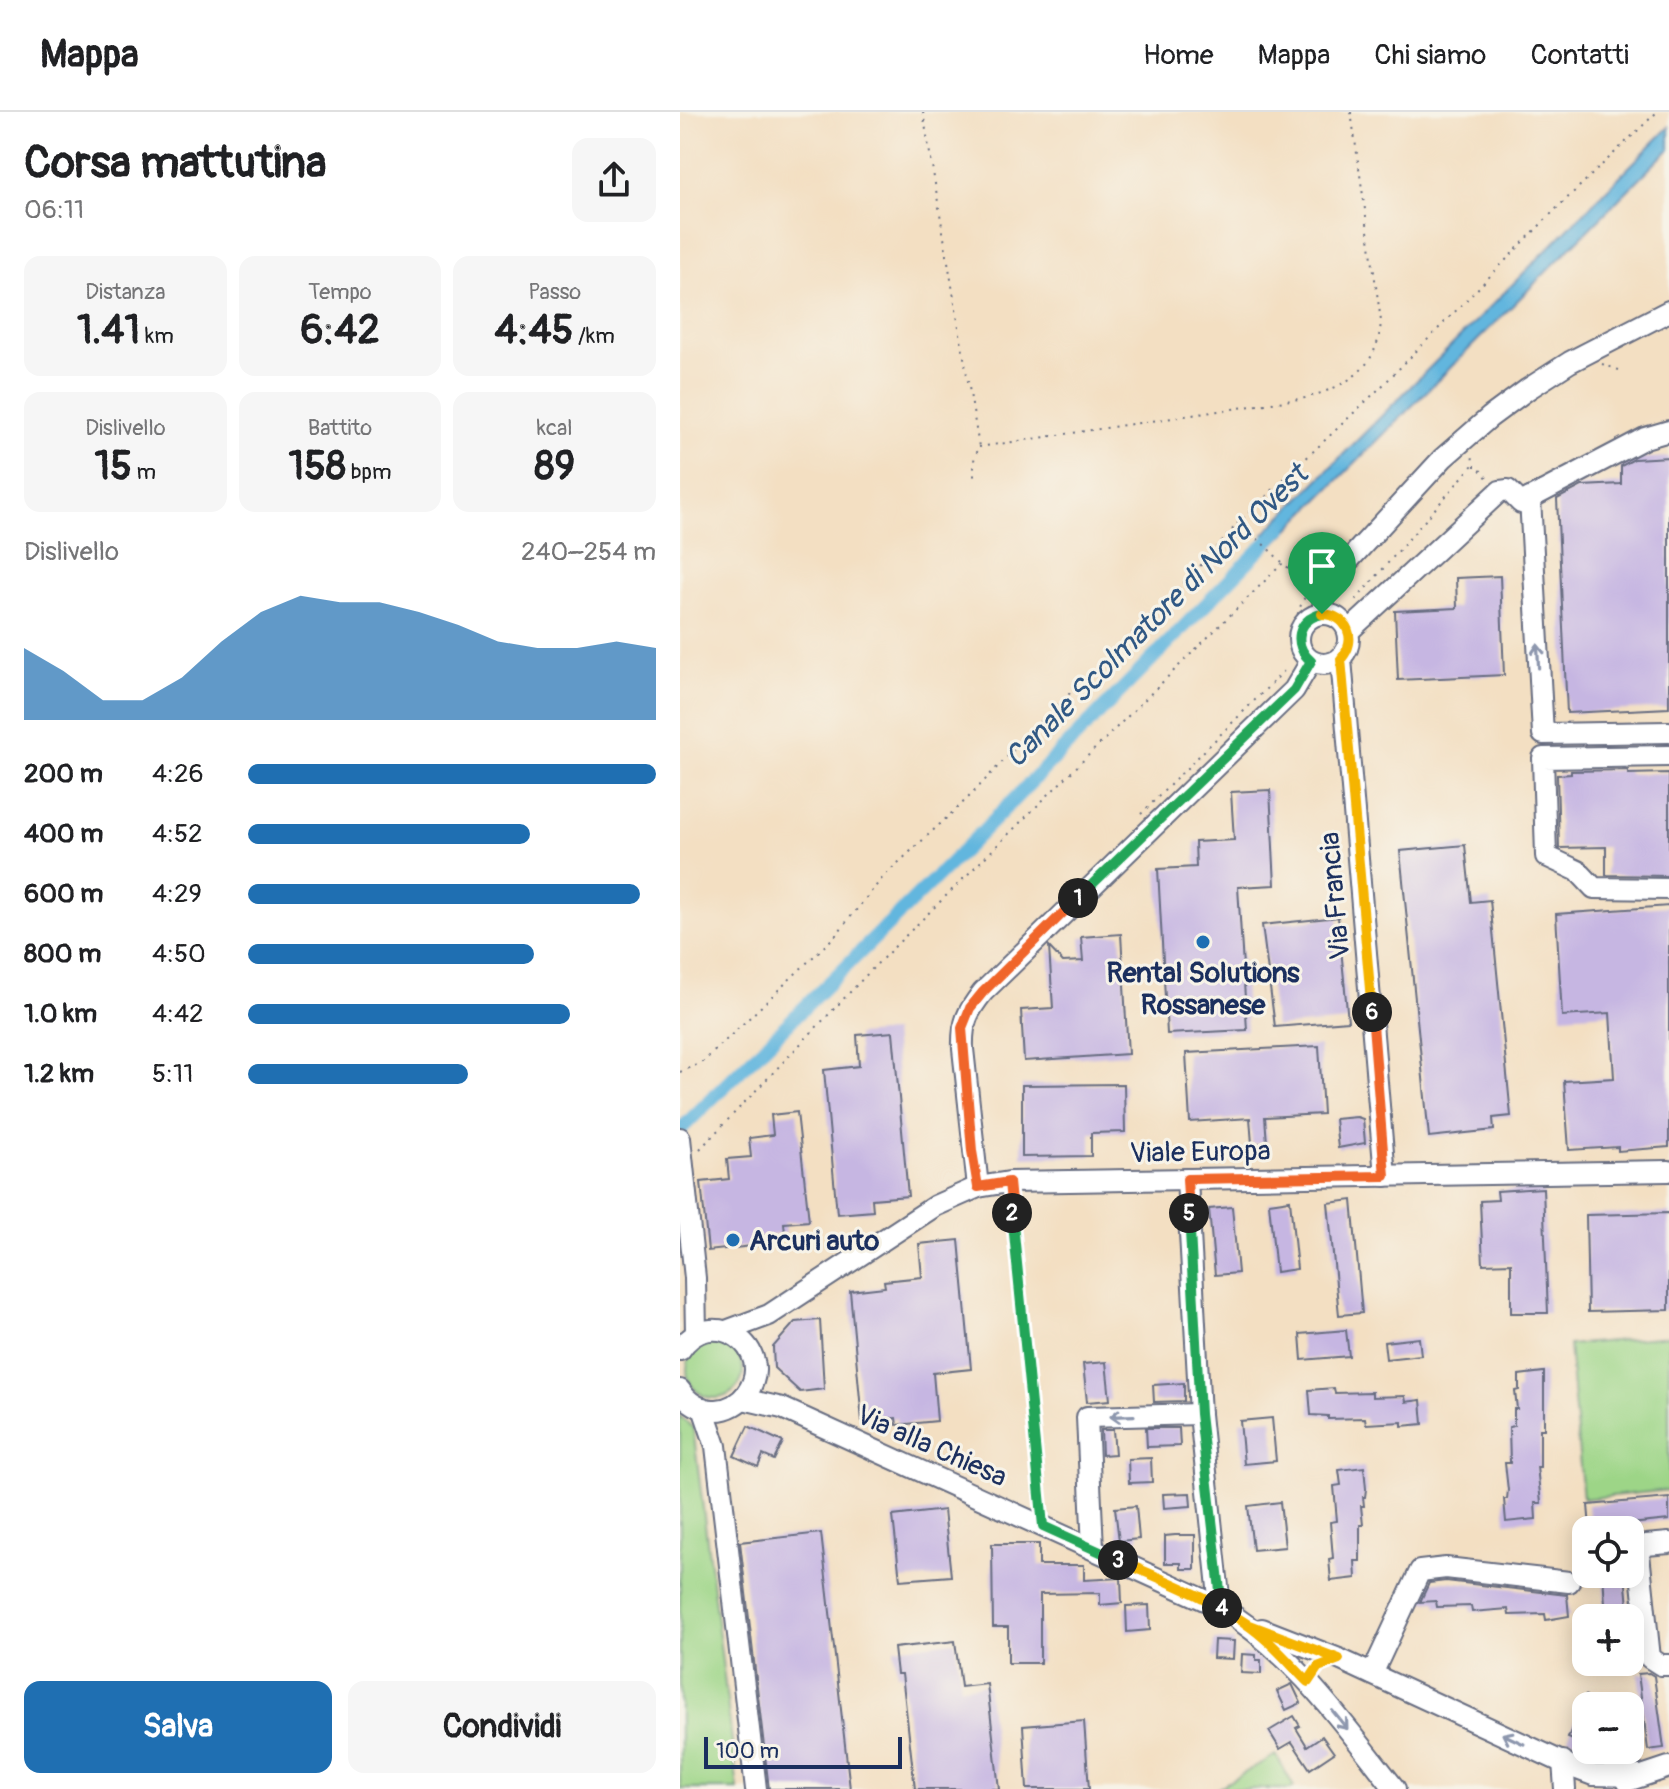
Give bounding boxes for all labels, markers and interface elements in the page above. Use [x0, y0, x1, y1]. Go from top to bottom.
text: Mappa [40, 31, 139, 79]
text: Home [1143, 38, 1214, 73]
text: Mappa [1258, 38, 1330, 73]
text: Chi siamo [1374, 38, 1486, 73]
text: Contatti [1530, 38, 1629, 73]
text: Corsa mattutina [24, 136, 326, 191]
button: share [572, 138, 656, 222]
text: 06:11 [24, 194, 84, 226]
text: Distanza [85, 278, 165, 306]
text: Tempo [308, 278, 372, 306]
text: Passo [528, 278, 581, 306]
text: 1.41 [77, 306, 140, 355]
text: 6:42 [300, 306, 380, 355]
text: 4:45 [495, 306, 573, 355]
text: km [140, 322, 174, 350]
text: /km [573, 322, 615, 350]
text: Dislivello [85, 414, 166, 442]
text: Battito [308, 414, 372, 442]
text: kcal [537, 414, 573, 442]
text: 15 [95, 442, 132, 491]
text: 158 [289, 442, 346, 491]
text: 89 [534, 442, 575, 491]
water label: Canale Scolmatore di Nord Ovest [997, 455, 1318, 776]
text: m [132, 458, 156, 486]
text: bpm [346, 458, 391, 486]
pin [1288, 532, 1356, 614]
text: Dislivello [24, 536, 119, 568]
text: 240–254 m [521, 536, 656, 568]
icon: arrive [1300, 544, 1344, 588]
one-way arrow [1530, 643, 1545, 670]
text: 200 m [24, 758, 103, 790]
text: 4:26 [152, 758, 204, 790]
text: 400 m [24, 818, 103, 850]
text: 4:52 [152, 818, 203, 850]
street label: Via Francia [1312, 831, 1359, 961]
text: 600 m [24, 878, 103, 910]
text: 4:29 [152, 878, 202, 910]
pin: 1 [1058, 878, 1098, 918]
text: 1 [1074, 884, 1082, 912]
marker: Rental Solutions Rossanese [1194, 933, 1212, 951]
text: 800 m [24, 938, 101, 970]
text: 4:50 [152, 938, 206, 970]
place label: Rental Solutions Rossanese [1106, 956, 1300, 1023]
pin: 6 [1352, 992, 1392, 1032]
text: 1.0 km [24, 998, 97, 1030]
text: 4:42 [152, 998, 204, 1030]
text: 6 [1366, 998, 1378, 1026]
text: 1.2 km [24, 1058, 94, 1090]
text: 5:11 [152, 1058, 193, 1090]
street label: Viale Europa [1129, 1134, 1271, 1171]
pin: 2 [992, 1193, 1032, 1233]
pin: 5 [1169, 1193, 1209, 1233]
text: 2 [1006, 1199, 1018, 1227]
text: 5 [1183, 1199, 1195, 1227]
place label: Arcuri auto [749, 1224, 879, 1259]
marker: Arcuri auto [724, 1231, 742, 1249]
street label: Via alla Chiesa [851, 1398, 1012, 1495]
one-way arrow [1109, 1409, 1136, 1424]
map controls [1572, 1516, 1644, 1764]
button: locate [1572, 1516, 1644, 1588]
pin: 3 [1098, 1540, 1138, 1580]
text: 3 [1112, 1546, 1124, 1574]
pin: 4 [1202, 1588, 1242, 1628]
text: 4 [1216, 1594, 1228, 1622]
button: + [1572, 1604, 1644, 1676]
button: Salva [24, 1681, 332, 1773]
button: Condividi [348, 1681, 656, 1773]
button: − [1572, 1692, 1644, 1764]
one-way arrow [1331, 1709, 1349, 1730]
one-way arrow [1502, 1730, 1526, 1745]
scale bar [704, 1733, 902, 1769]
text: 100 m [716, 1737, 779, 1765]

